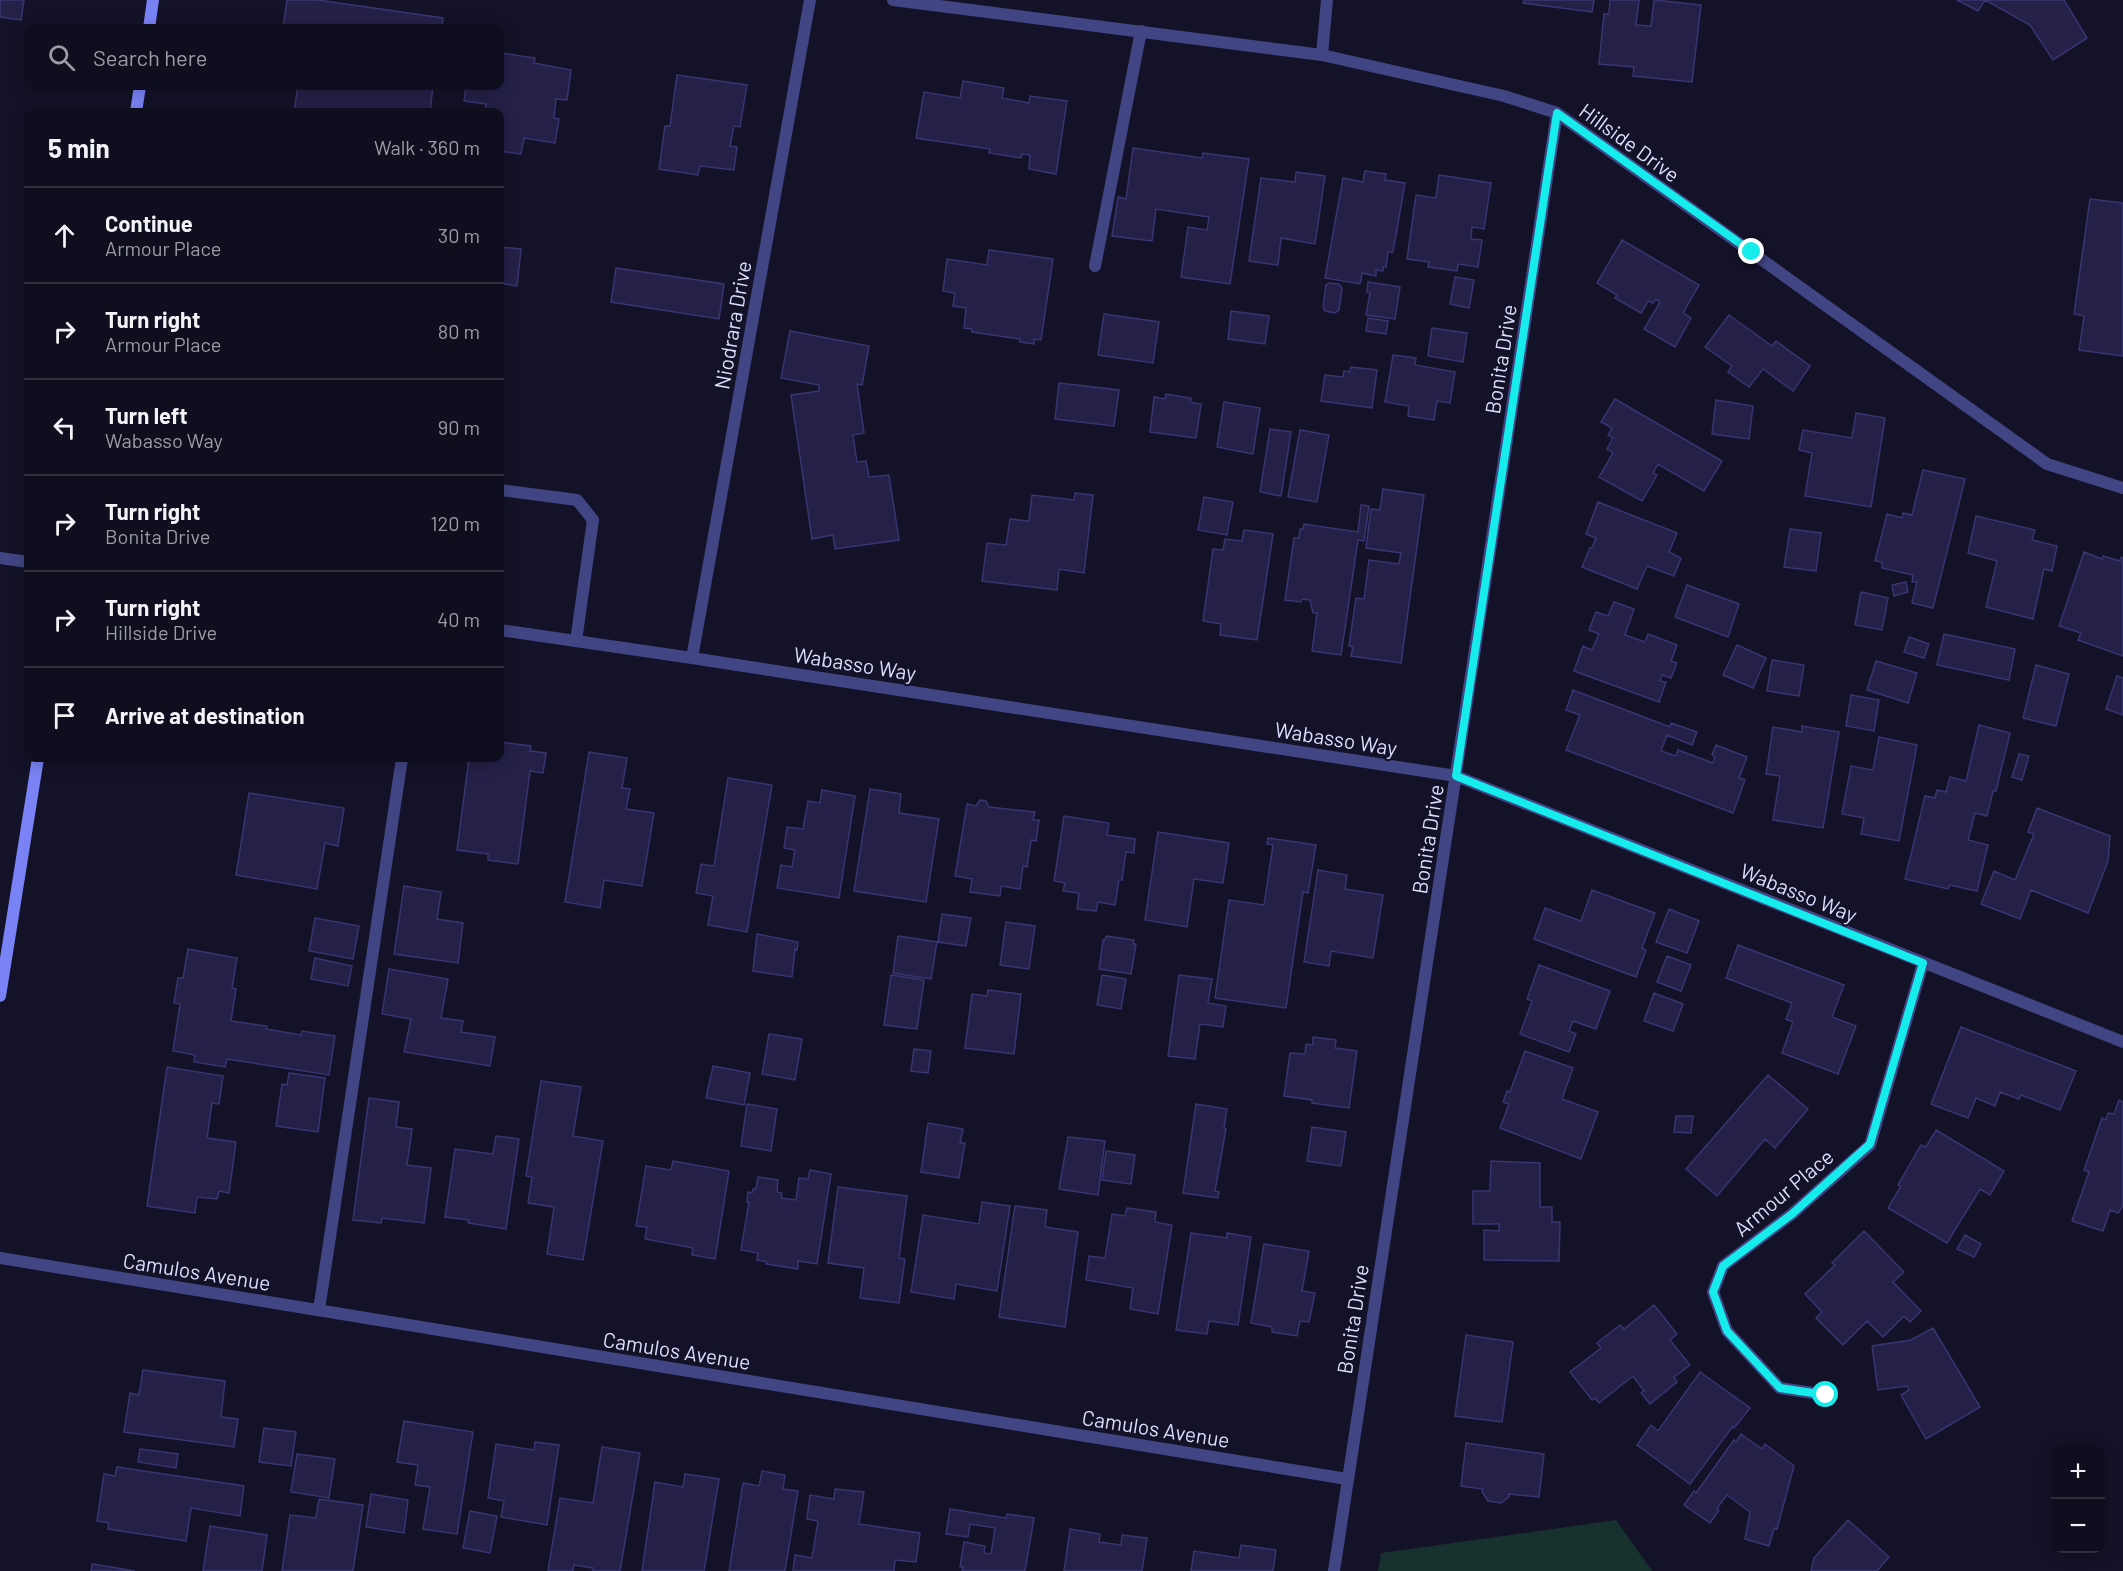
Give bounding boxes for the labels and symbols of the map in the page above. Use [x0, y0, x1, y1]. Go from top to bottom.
street label: Hillside Drive [1575, 97, 1685, 187]
route end [1738, 238, 1764, 264]
street label: Niodrara Drive [708, 259, 756, 391]
street label: Bonita Drive [1479, 302, 1521, 416]
street label: Wabasso Way [792, 641, 918, 685]
street label: Wabasso Way [1273, 716, 1399, 760]
street label: Bonita Drive [1406, 782, 1448, 896]
street label: Wabasso Way [1737, 857, 1861, 927]
street label: Armour Place [1728, 1143, 1838, 1241]
street label: Camulos Avenue [121, 1247, 273, 1295]
street label: Bonita Drive [1331, 1262, 1373, 1376]
street label: Camulos Avenue [601, 1326, 753, 1374]
route start [1812, 1381, 1838, 1407]
street label: Camulos Avenue [1080, 1404, 1232, 1452]

